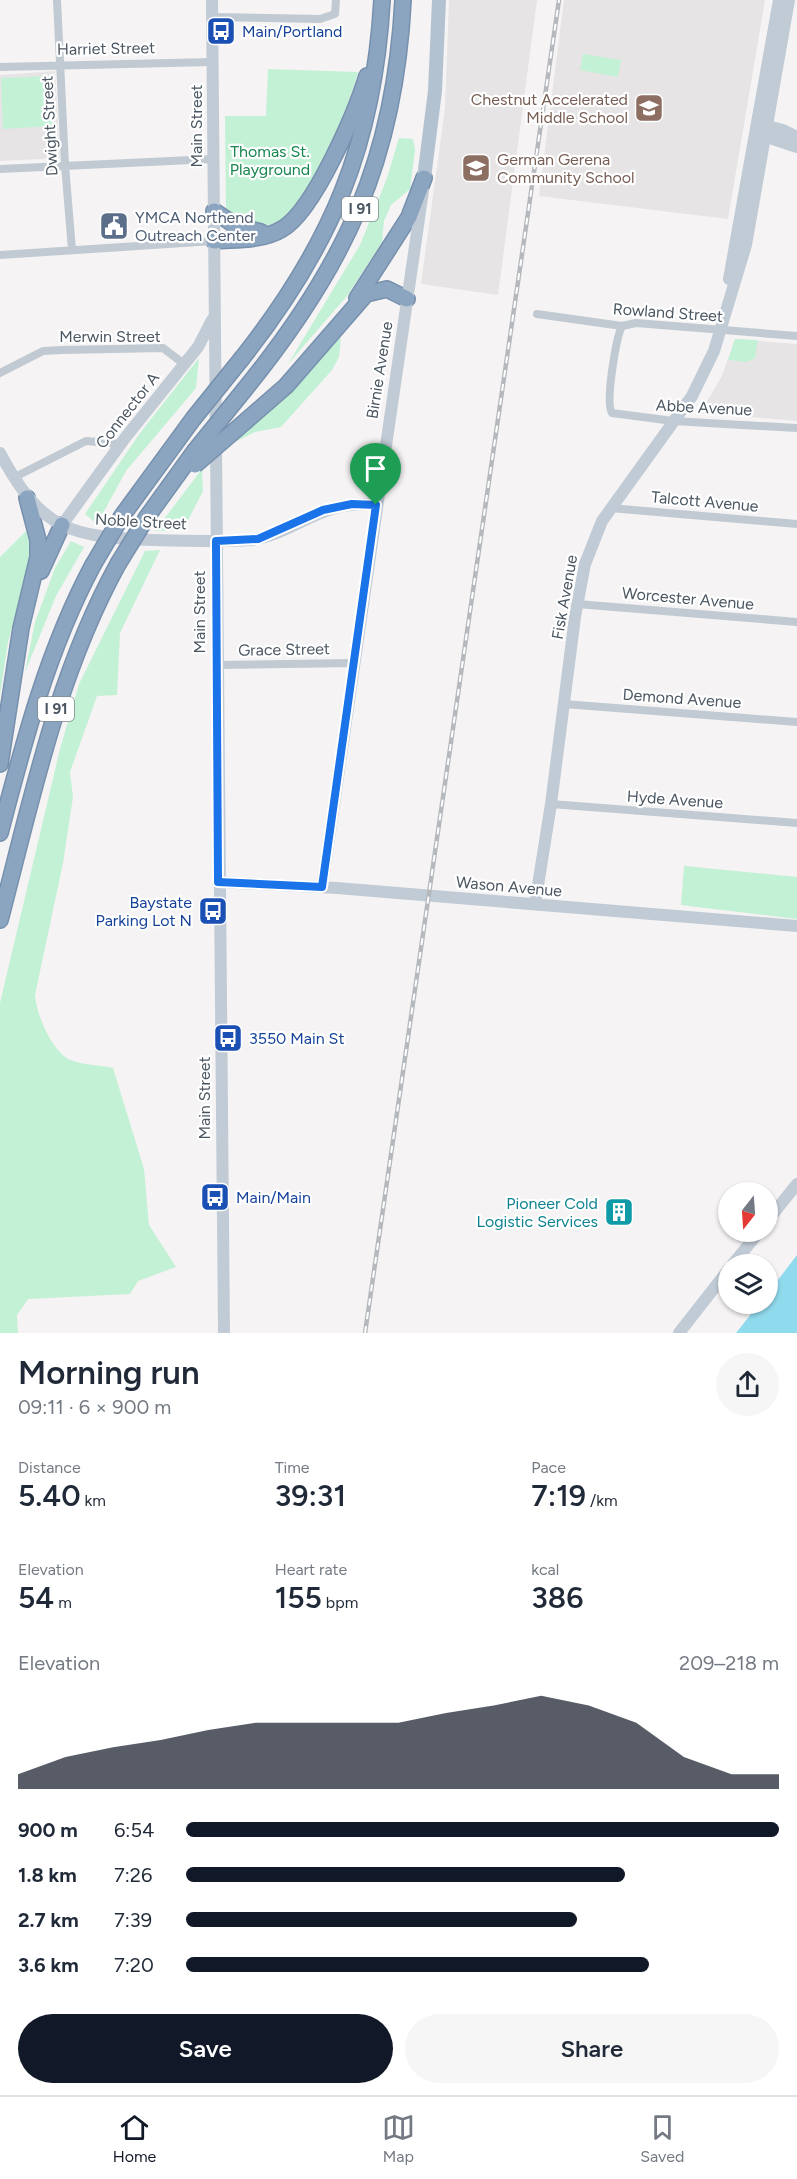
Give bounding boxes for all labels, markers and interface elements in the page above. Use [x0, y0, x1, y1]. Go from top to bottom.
bus stop icon: Main/Portland [205, 15, 237, 47]
place label: Main/Portland [242, 22, 342, 41]
street label: Harriet Street [57, 38, 155, 59]
street label: Dwight Street [37, 75, 62, 177]
street label: Main Street [187, 84, 206, 168]
place label: Chestnut Accelerated Middle School [471, 90, 628, 127]
school or university icon: Chestnut Accelerated Middle School [633, 92, 665, 124]
park label: Thomas St. Playground [230, 142, 310, 179]
place label: German Gerena Community School [497, 150, 635, 187]
school or university icon: German Gerena Community School [460, 152, 492, 184]
road number: I 91 [342, 197, 378, 221]
place label: YMCA Northend Outreach Center [135, 208, 256, 245]
public building icon: YMCA Northend Outreach Center [98, 210, 130, 242]
street label: Rowland Street [612, 299, 724, 326]
street label: Birnie Avenue [362, 320, 397, 420]
street label: Merwin Street [59, 327, 161, 346]
street label: Connector A [92, 368, 163, 452]
street label: Abbe Avenue [655, 395, 753, 420]
pin [350, 443, 401, 505]
icon: arrive [359, 452, 392, 485]
street label: Talcott Avenue [651, 487, 760, 516]
street label: Noble Street [95, 510, 187, 533]
street label: Fisk Avenue [548, 553, 581, 641]
street label: Main Street [190, 570, 209, 654]
street label: Worcester Avenue [621, 583, 755, 614]
street label: Grace Street [238, 639, 330, 660]
street label: Demond Avenue [622, 685, 742, 712]
road number: I 91 [38, 697, 74, 721]
street label: Hyde Avenue [626, 787, 724, 812]
street label: Wason Avenue [455, 872, 563, 901]
place label: Baystate Parking Lot N [96, 893, 192, 930]
bus stop icon: Baystate Parking Lot N [197, 895, 229, 927]
bus stop icon: 3550 Main St [212, 1022, 244, 1054]
place label: 3550 Main St [249, 1029, 344, 1048]
street label: Main Street [195, 1056, 214, 1140]
bus stop icon: Main/Main [199, 1181, 231, 1213]
north arrow [718, 1182, 778, 1242]
map controls [718, 1182, 778, 1314]
place label: Main/Main [236, 1188, 311, 1207]
place label: Pioneer Cold Logistic Services [477, 1194, 598, 1231]
building icon: Pioneer Cold Logistic Services [603, 1196, 635, 1228]
button: layers [718, 1254, 778, 1314]
text: Morning run [18, 1353, 200, 1392]
button: share [716, 1353, 779, 1416]
text: 09:11 · 6 × 900 m [18, 1395, 171, 1419]
text: Distance [18, 1458, 81, 1477]
text: Time [275, 1458, 310, 1477]
text: Pace [531, 1458, 566, 1477]
text: 5.40 [18, 1477, 81, 1514]
text: 39:31 [275, 1477, 346, 1514]
text: 7:19 [531, 1477, 586, 1514]
text: km [81, 1491, 106, 1510]
text: /km [586, 1491, 618, 1510]
text: Elevation [18, 1560, 84, 1579]
text: Heart rate [275, 1560, 347, 1579]
text: kcal [531, 1560, 559, 1579]
text: 54 [18, 1579, 54, 1616]
text: 155 [275, 1579, 322, 1616]
text: 386 [531, 1579, 583, 1616]
text: m [54, 1593, 72, 1612]
text: bpm [322, 1593, 358, 1612]
text: Elevation [18, 1651, 100, 1675]
text: 209–218 m [679, 1651, 779, 1675]
text: 900 m [18, 1818, 78, 1842]
text: 6:54 [114, 1818, 154, 1842]
text: 1.8 km [18, 1863, 77, 1887]
text: 7:26 [114, 1863, 152, 1887]
text: 2.7 km [18, 1908, 79, 1932]
text: 7:39 [114, 1908, 152, 1932]
text: 3.6 km [18, 1953, 79, 1977]
text: 7:20 [114, 1953, 154, 1977]
button: Save [18, 2014, 393, 2083]
button: Share [405, 2014, 779, 2083]
tab: Home [113, 2111, 156, 2166]
tab: Map [382, 2111, 415, 2166]
tab: Saved [640, 2111, 684, 2166]

